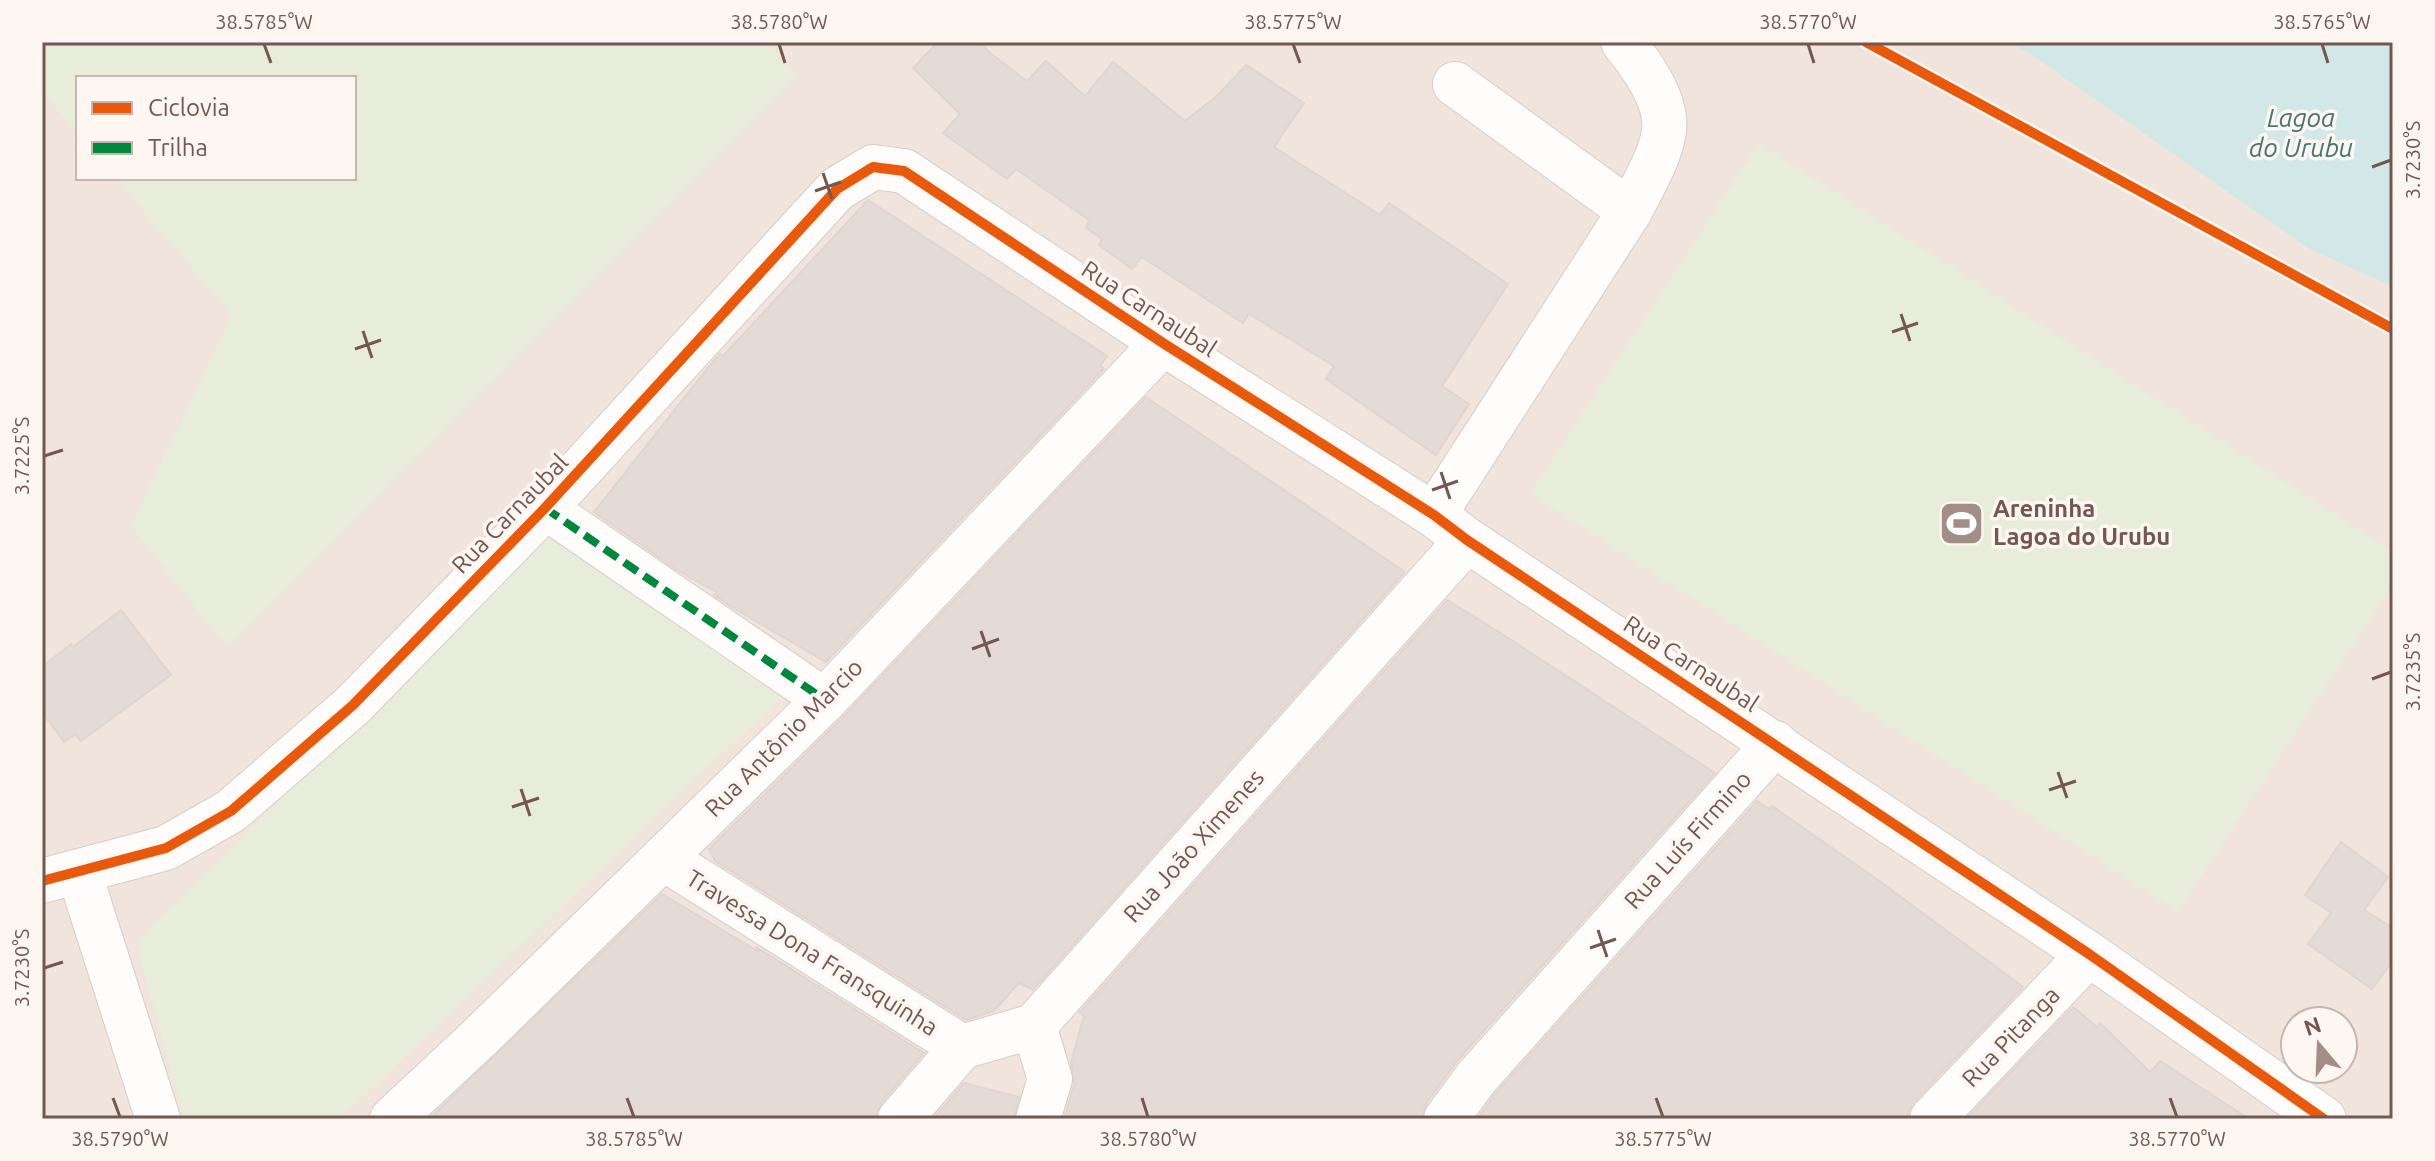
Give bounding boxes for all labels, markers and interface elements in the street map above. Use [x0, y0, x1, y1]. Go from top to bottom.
text: 38.5785°W [215, 10, 313, 33]
text: 38.5780°W [730, 10, 828, 33]
text: 38.5775°W [1244, 10, 1342, 33]
text: 38.5770°W [1759, 10, 1857, 33]
text: 38.5765°W [2273, 10, 2371, 33]
legend [76, 76, 356, 180]
text: Ciclovia [148, 94, 230, 121]
water label: Lagoa do Urubu [2249, 103, 2353, 162]
text: 3.7230°S [2401, 121, 2424, 199]
text: Trilha [148, 134, 208, 161]
street label: Rua Carnaubal [1077, 255, 1222, 362]
text: 3.7225°S [10, 417, 33, 495]
street label: Rua Carnaubal [446, 448, 573, 579]
place label: Areninha Lagoa do Urubu [1993, 495, 2170, 550]
sports icon: Areninha Lagoa do Urubu [1938, 499, 1986, 547]
street label: Rua Carnaubal [1619, 610, 1764, 717]
text: 3.7235°S [2401, 633, 2424, 711]
street label: Rua Antônio Marcio [699, 653, 868, 822]
street label: Rua João Ximenes [1118, 764, 1269, 928]
street label: Rua Luís Firmino [1619, 765, 1757, 914]
street label: Travessa Dona Fransquinha [682, 864, 943, 1041]
text: 3.7230°S [10, 929, 33, 1007]
street label: Rua Pitanga [1956, 981, 2065, 1092]
north arrow [2279, 1005, 2359, 1085]
text: N [2300, 1011, 2324, 1040]
text: 38.5790°W [71, 1127, 169, 1150]
text: 38.5785°W [585, 1127, 683, 1150]
text: 38.5780°W [1099, 1127, 1197, 1150]
text: 38.5775°W [1614, 1127, 1712, 1150]
text: 38.5770°W [2128, 1127, 2226, 1150]

